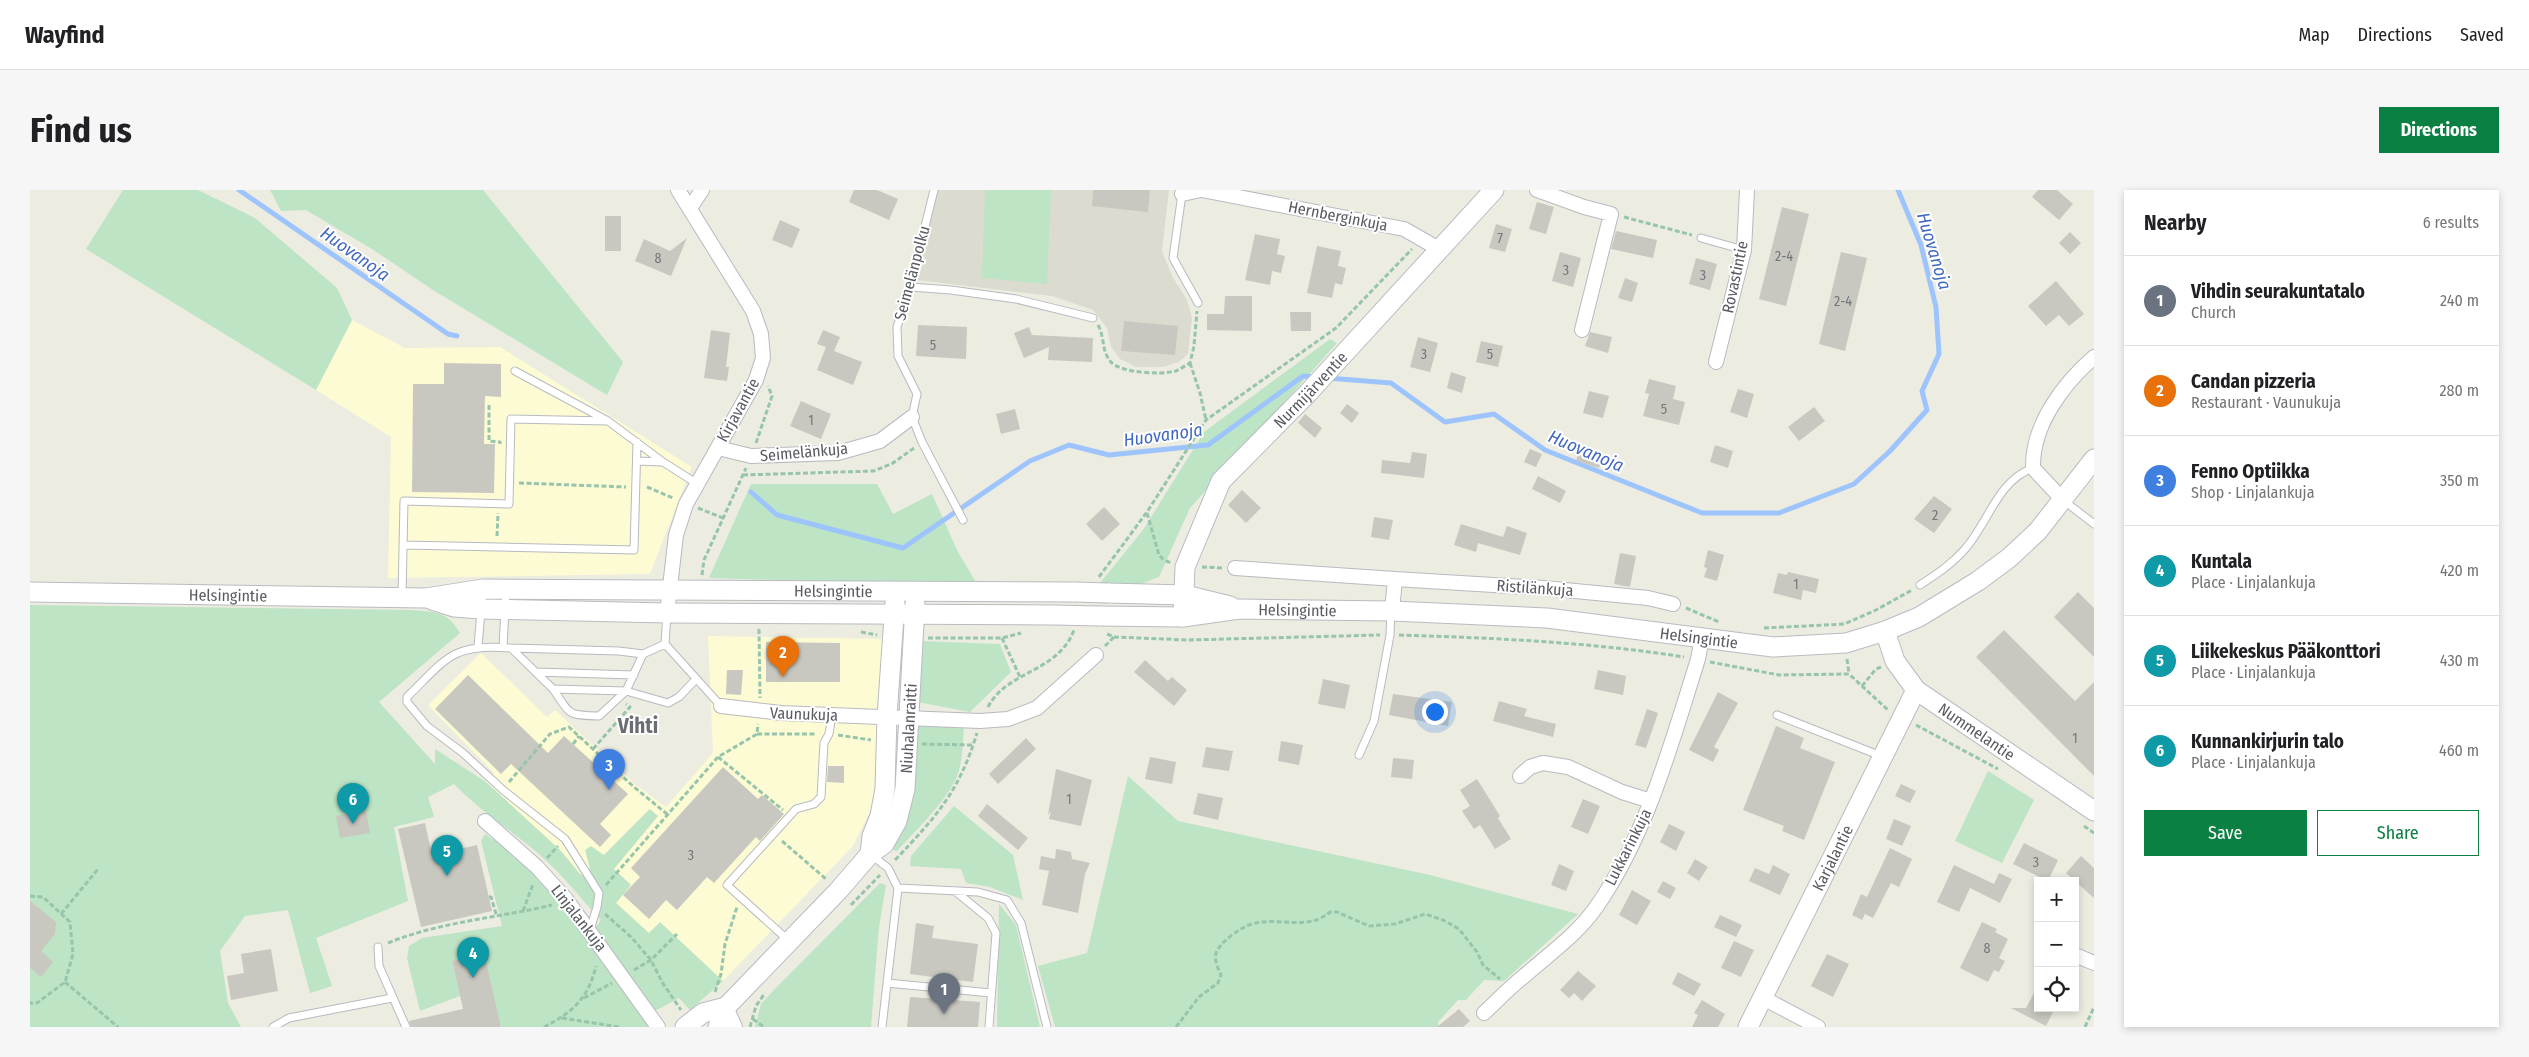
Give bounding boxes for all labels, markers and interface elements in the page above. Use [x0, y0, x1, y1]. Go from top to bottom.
text: Wayfind [25, 21, 105, 49]
text: Map [2298, 24, 2330, 46]
text: Directions [2358, 24, 2432, 46]
text: Saved [2460, 24, 2504, 46]
button: Directions [2379, 107, 2499, 153]
text: Find us [30, 109, 132, 151]
street label: Hernberginkuja [1287, 197, 1390, 235]
water label: Huovanoja [1912, 210, 1956, 292]
text: Nearby [2144, 210, 2206, 236]
text: 6 results [2423, 213, 2479, 232]
water label: Huovanoja [316, 222, 394, 286]
street label: Seimelänpolku [890, 224, 934, 322]
house number: 7 [1497, 230, 1503, 247]
street label: Rovastintie [1718, 239, 1752, 315]
house number: 2-4 [1775, 248, 1793, 265]
house number: 8 [655, 250, 662, 267]
house number: 3 [1563, 262, 1569, 279]
house number: 3 [1700, 267, 1706, 284]
text: Vihdin seurakuntatalo [2191, 280, 2365, 303]
text: 1 [2157, 291, 2163, 310]
text: 240 m [2440, 291, 2479, 310]
house number: 2-4 [1834, 293, 1852, 310]
text: Church [2191, 303, 2236, 322]
house number: 5 [930, 337, 936, 354]
house number: 3 [1421, 346, 1427, 363]
house number: 5 [1487, 346, 1493, 363]
street label: Nurmijärventie [1270, 347, 1351, 432]
text: Candan pizzeria [2191, 370, 2316, 393]
street label: Kirjavantie [713, 375, 763, 445]
text: 2 [2156, 381, 2164, 400]
text: 280 m [2440, 381, 2479, 400]
text: Restaurant · Vaunukuja [2191, 393, 2341, 412]
house number: 5 [1661, 401, 1667, 418]
house number: 1 [808, 412, 814, 429]
water label: Huovanoja [1122, 419, 1204, 451]
water label: Huovanoja [1545, 425, 1627, 477]
street label: Seimelänkuja [759, 439, 849, 465]
text: Fenno Optiikka [2191, 460, 2310, 483]
text: 3 [2156, 471, 2164, 490]
text: 350 m [2440, 471, 2479, 490]
text: Shop · Linjalankuja [2191, 483, 2314, 502]
house number: 2 [1932, 507, 1938, 524]
text: Kuntala [2191, 550, 2252, 573]
text: 4 [2156, 561, 2164, 580]
text: 420 m [2440, 561, 2479, 580]
text: Place · Linjalankuja [2191, 573, 2316, 592]
street label: Ristilänkuja [1496, 576, 1574, 600]
house number: 1 [1793, 576, 1799, 593]
street label: Helsingintie [794, 581, 873, 600]
street label: Helsingintie [189, 585, 267, 605]
street label: Helsingintie [1258, 600, 1337, 620]
street label: Helsingintie [1659, 623, 1739, 652]
pin: 2 [767, 636, 799, 677]
text: Liikekeskus Pääkonttori [2191, 640, 2381, 663]
text: 5 [2156, 651, 2164, 670]
text: 430 m [2440, 651, 2479, 670]
text: Place · Linjalankuja [2191, 663, 2316, 682]
street label: Niuhalanraitti [896, 683, 920, 774]
your location [1422, 699, 1448, 725]
street label: Nummelantie [1935, 699, 2019, 764]
street label: Vaunukuja [770, 703, 839, 725]
district label: Vihti [617, 713, 658, 739]
house number: 1 [2072, 730, 2078, 747]
text: Kunnankirjurin talo [2191, 730, 2344, 753]
text: 6 [2156, 741, 2164, 760]
text: 460 m [2439, 741, 2479, 760]
pin: 3 [593, 749, 625, 790]
text: Place · Linjalankuja [2191, 753, 2316, 772]
pin: 6 [337, 783, 369, 824]
house number: 1 [1066, 791, 1072, 808]
street label: Lukkarinkuja [1601, 805, 1655, 888]
button: Save [2144, 810, 2307, 856]
button: Share [2317, 810, 2479, 856]
street label: Karjalantie [1808, 822, 1857, 894]
pin: 5 [431, 835, 463, 876]
house number: 3 [688, 847, 694, 864]
house number: 3 [2033, 854, 2039, 871]
map controls [2034, 877, 2079, 1012]
button: + [2034, 877, 2079, 922]
street label: Linjalankuja [547, 881, 611, 955]
button: − [2034, 922, 2079, 967]
pin: 4 [457, 937, 489, 978]
house number: 8 [1984, 940, 1991, 957]
button: locate [2034, 967, 2079, 1012]
pin: 1 [928, 973, 960, 1014]

